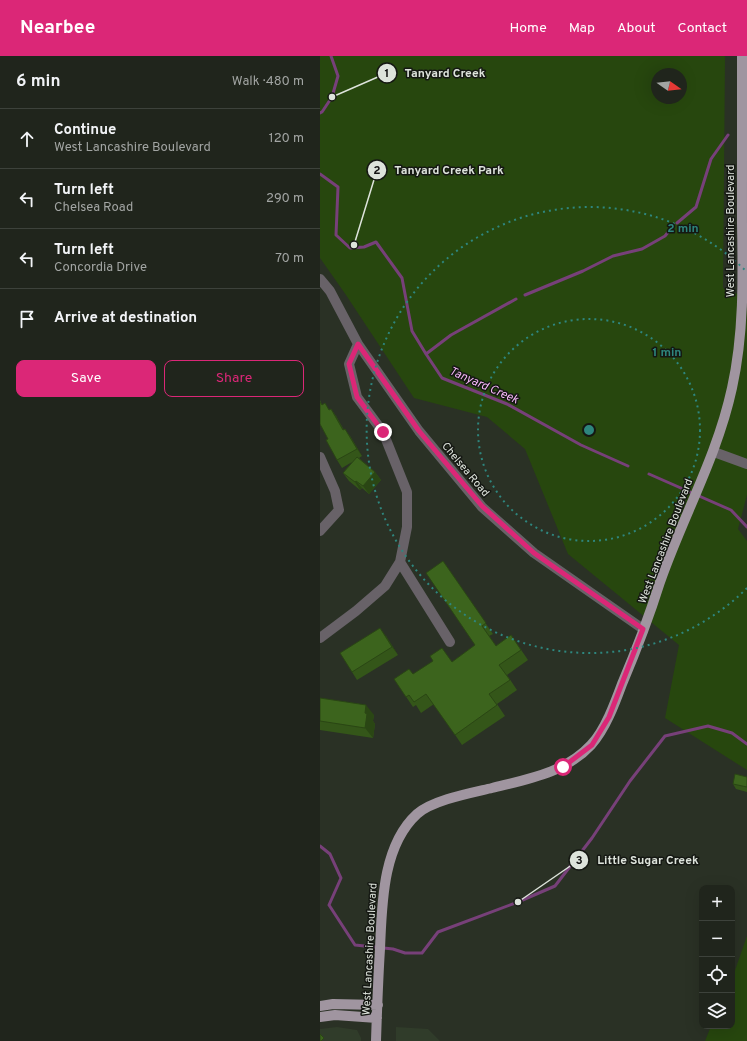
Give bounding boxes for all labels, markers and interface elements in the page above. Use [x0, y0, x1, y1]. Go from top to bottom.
text: Nearbee [20, 16, 95, 40]
text: Home [510, 20, 547, 37]
text: Map [569, 20, 595, 37]
text: About [617, 20, 656, 37]
text: Contact [678, 20, 727, 37]
callout: Tanyard Creek [377, 61, 493, 85]
text: 1 [385, 66, 389, 82]
text: Tanyard Creek [405, 66, 486, 82]
north arrow [651, 68, 687, 104]
text: 6 min [16, 71, 60, 93]
text: Walk · 480 m [232, 74, 304, 90]
text: Continue [54, 121, 116, 140]
icon: ahead [16, 128, 38, 150]
text: 120 m [269, 131, 304, 147]
text: West Lancashire Boulevard [54, 140, 211, 156]
callout: Tanyard Creek Park [367, 158, 512, 182]
text: 2 [373, 163, 381, 179]
text: Tanyard Creek Park [394, 163, 504, 179]
street label: West Lancashire Boulevard [724, 165, 738, 297]
text: Turn left [54, 181, 114, 200]
icon: left [16, 188, 38, 210]
text: 290 m [266, 191, 304, 207]
text: Chelsea Road [54, 200, 133, 216]
text: 2 min [667, 221, 699, 237]
text: Turn left [54, 241, 114, 260]
icon: left [16, 248, 38, 270]
text: 70 m [275, 251, 304, 267]
text: Concordia Drive [54, 260, 147, 276]
icon: arrive [16, 308, 38, 330]
text: Arrive at destination [54, 309, 197, 328]
text: 1 min [653, 345, 681, 361]
button: Save [16, 360, 156, 397]
button: Share [164, 360, 304, 397]
water label: Tanyard Creek [446, 363, 522, 409]
route end [374, 423, 392, 441]
centre of rings [582, 423, 596, 437]
street label: Chelsea Road [438, 439, 492, 500]
street label: West Lancashire Boulevard [636, 477, 696, 606]
route start [554, 758, 572, 776]
callout: Little Sugar Creek [569, 848, 706, 872]
text: 3 [575, 853, 583, 869]
text: Little Sugar Creek [597, 853, 699, 869]
street label: West Lancashire Boulevard [360, 882, 380, 1016]
map controls [699, 885, 735, 1029]
button: + [699, 885, 735, 921]
button: − [699, 921, 735, 957]
button: locate [699, 957, 735, 993]
button: layers [699, 993, 735, 1029]

